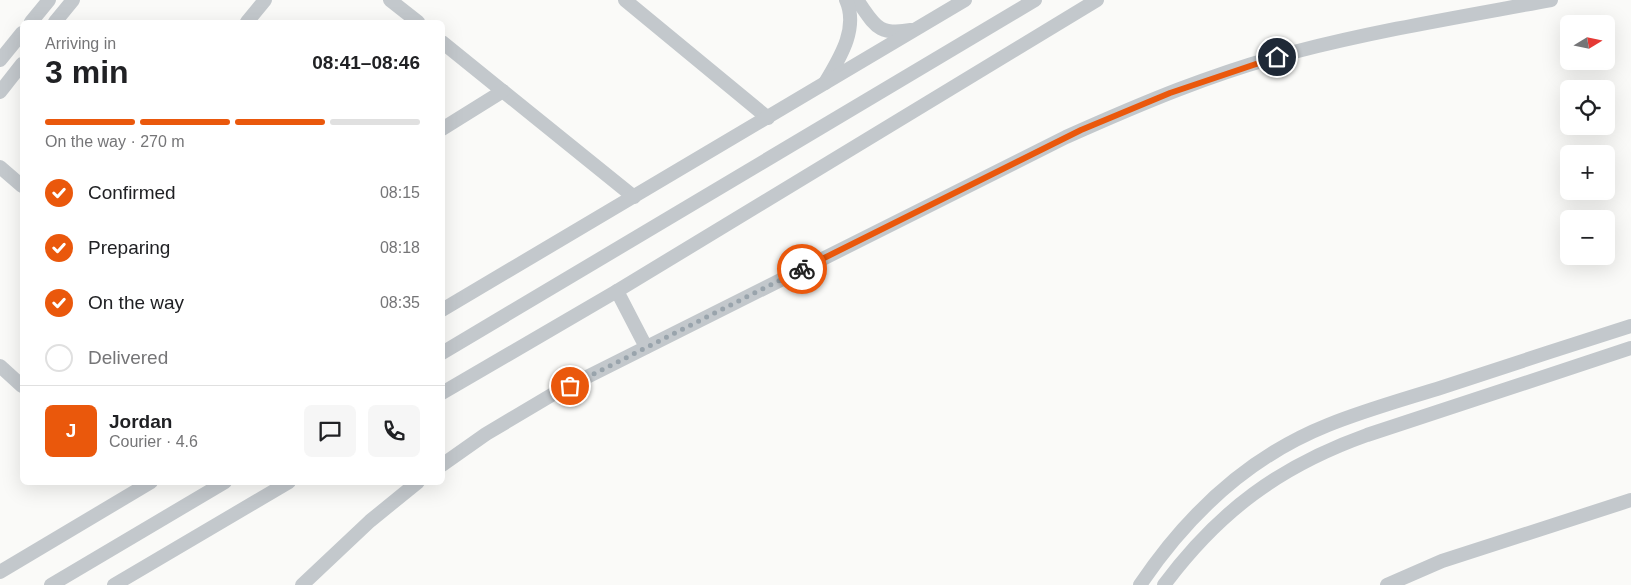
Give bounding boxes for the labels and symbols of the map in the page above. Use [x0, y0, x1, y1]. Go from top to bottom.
north arrow [1560, 15, 1615, 70]
pin [1256, 36, 1298, 78]
courier [777, 244, 827, 294]
pin [549, 365, 591, 407]

